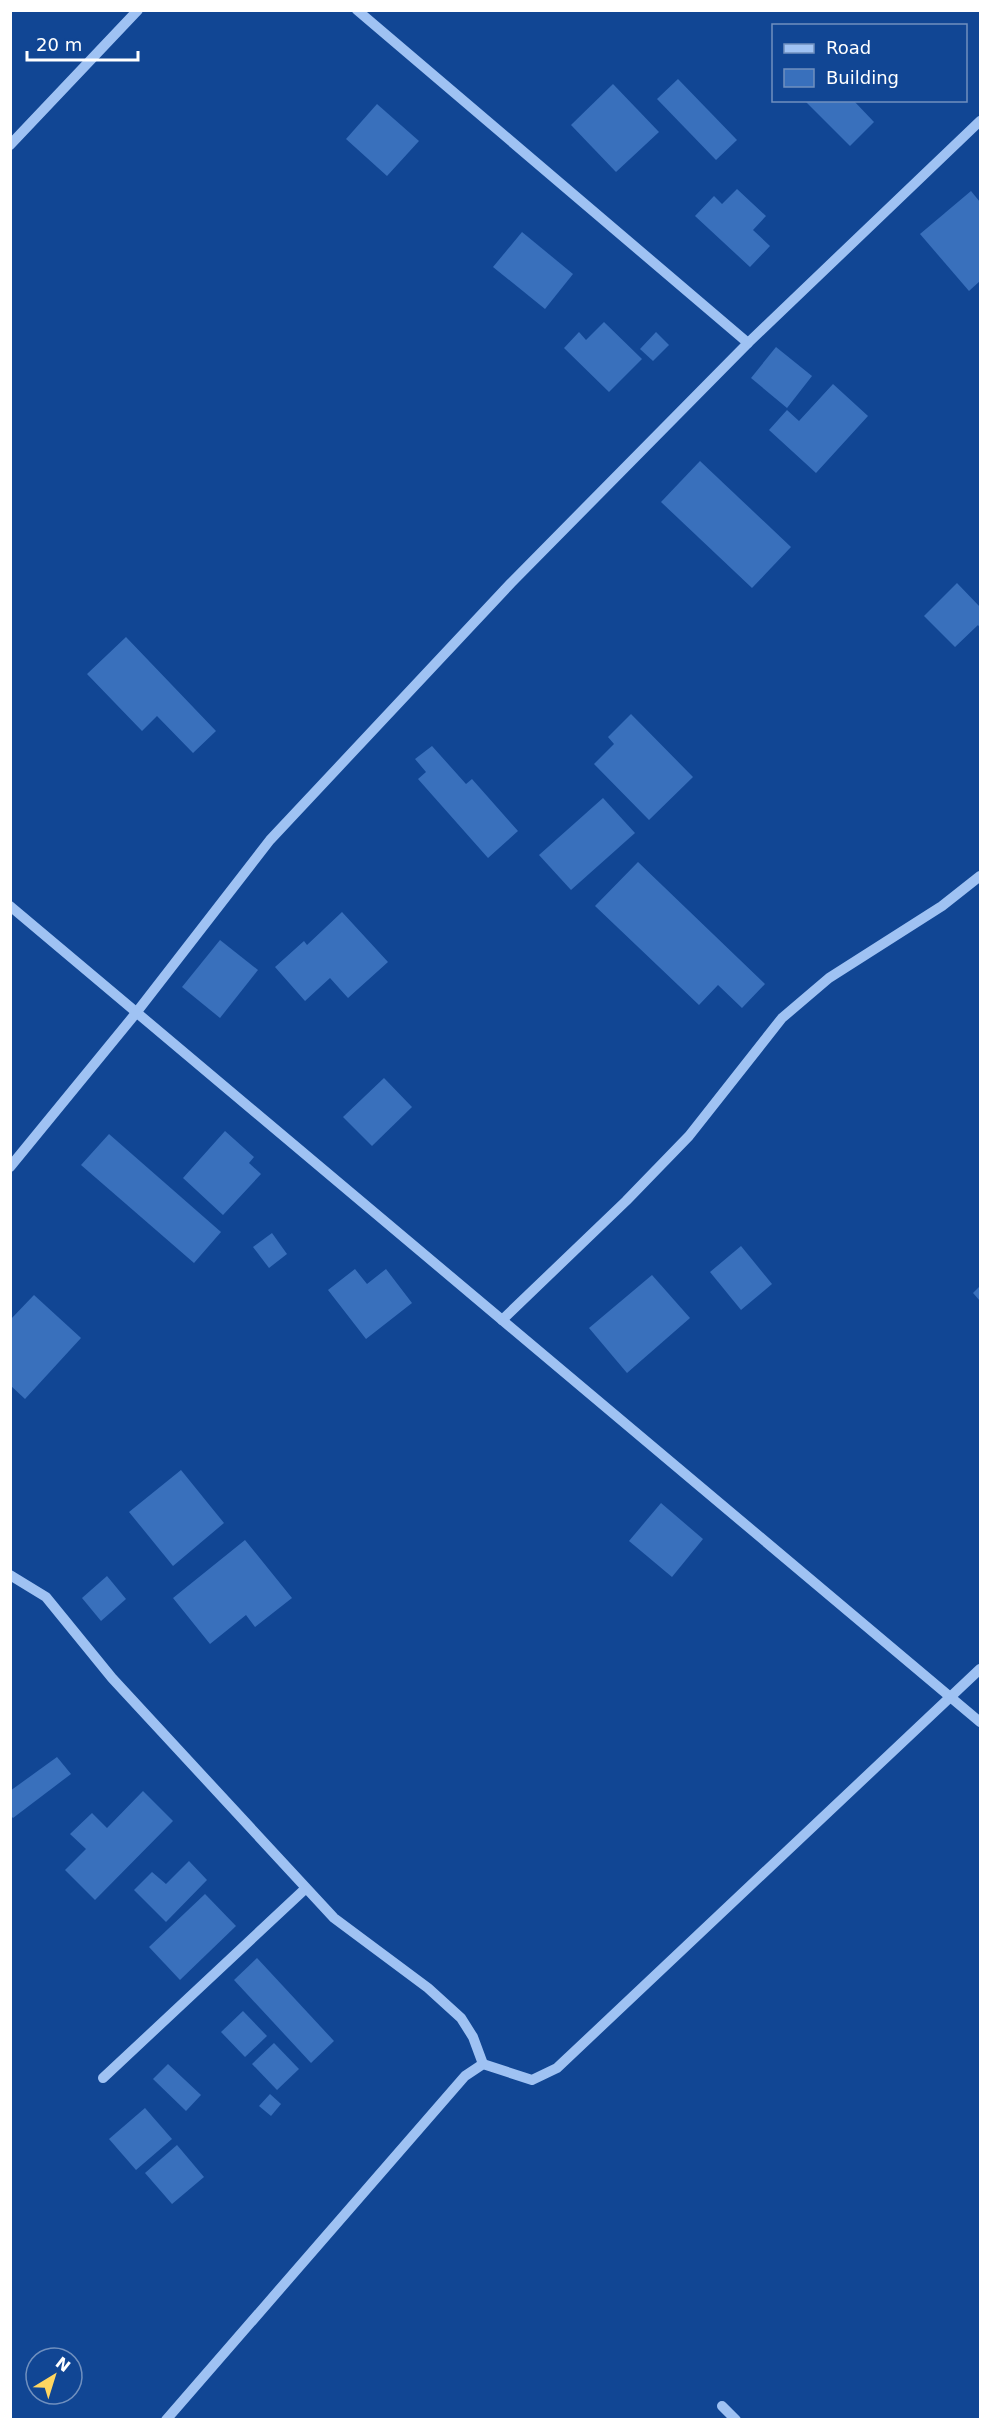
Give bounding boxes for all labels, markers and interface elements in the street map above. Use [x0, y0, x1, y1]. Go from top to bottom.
scale bar [27, 24, 138, 62]
legend [772, 24, 967, 102]
text: 20 m [36, 34, 82, 55]
text: Road [826, 37, 871, 58]
text: Building [826, 67, 899, 88]
north arrow [24, 2346, 84, 2406]
text: N [52, 2353, 74, 2376]

